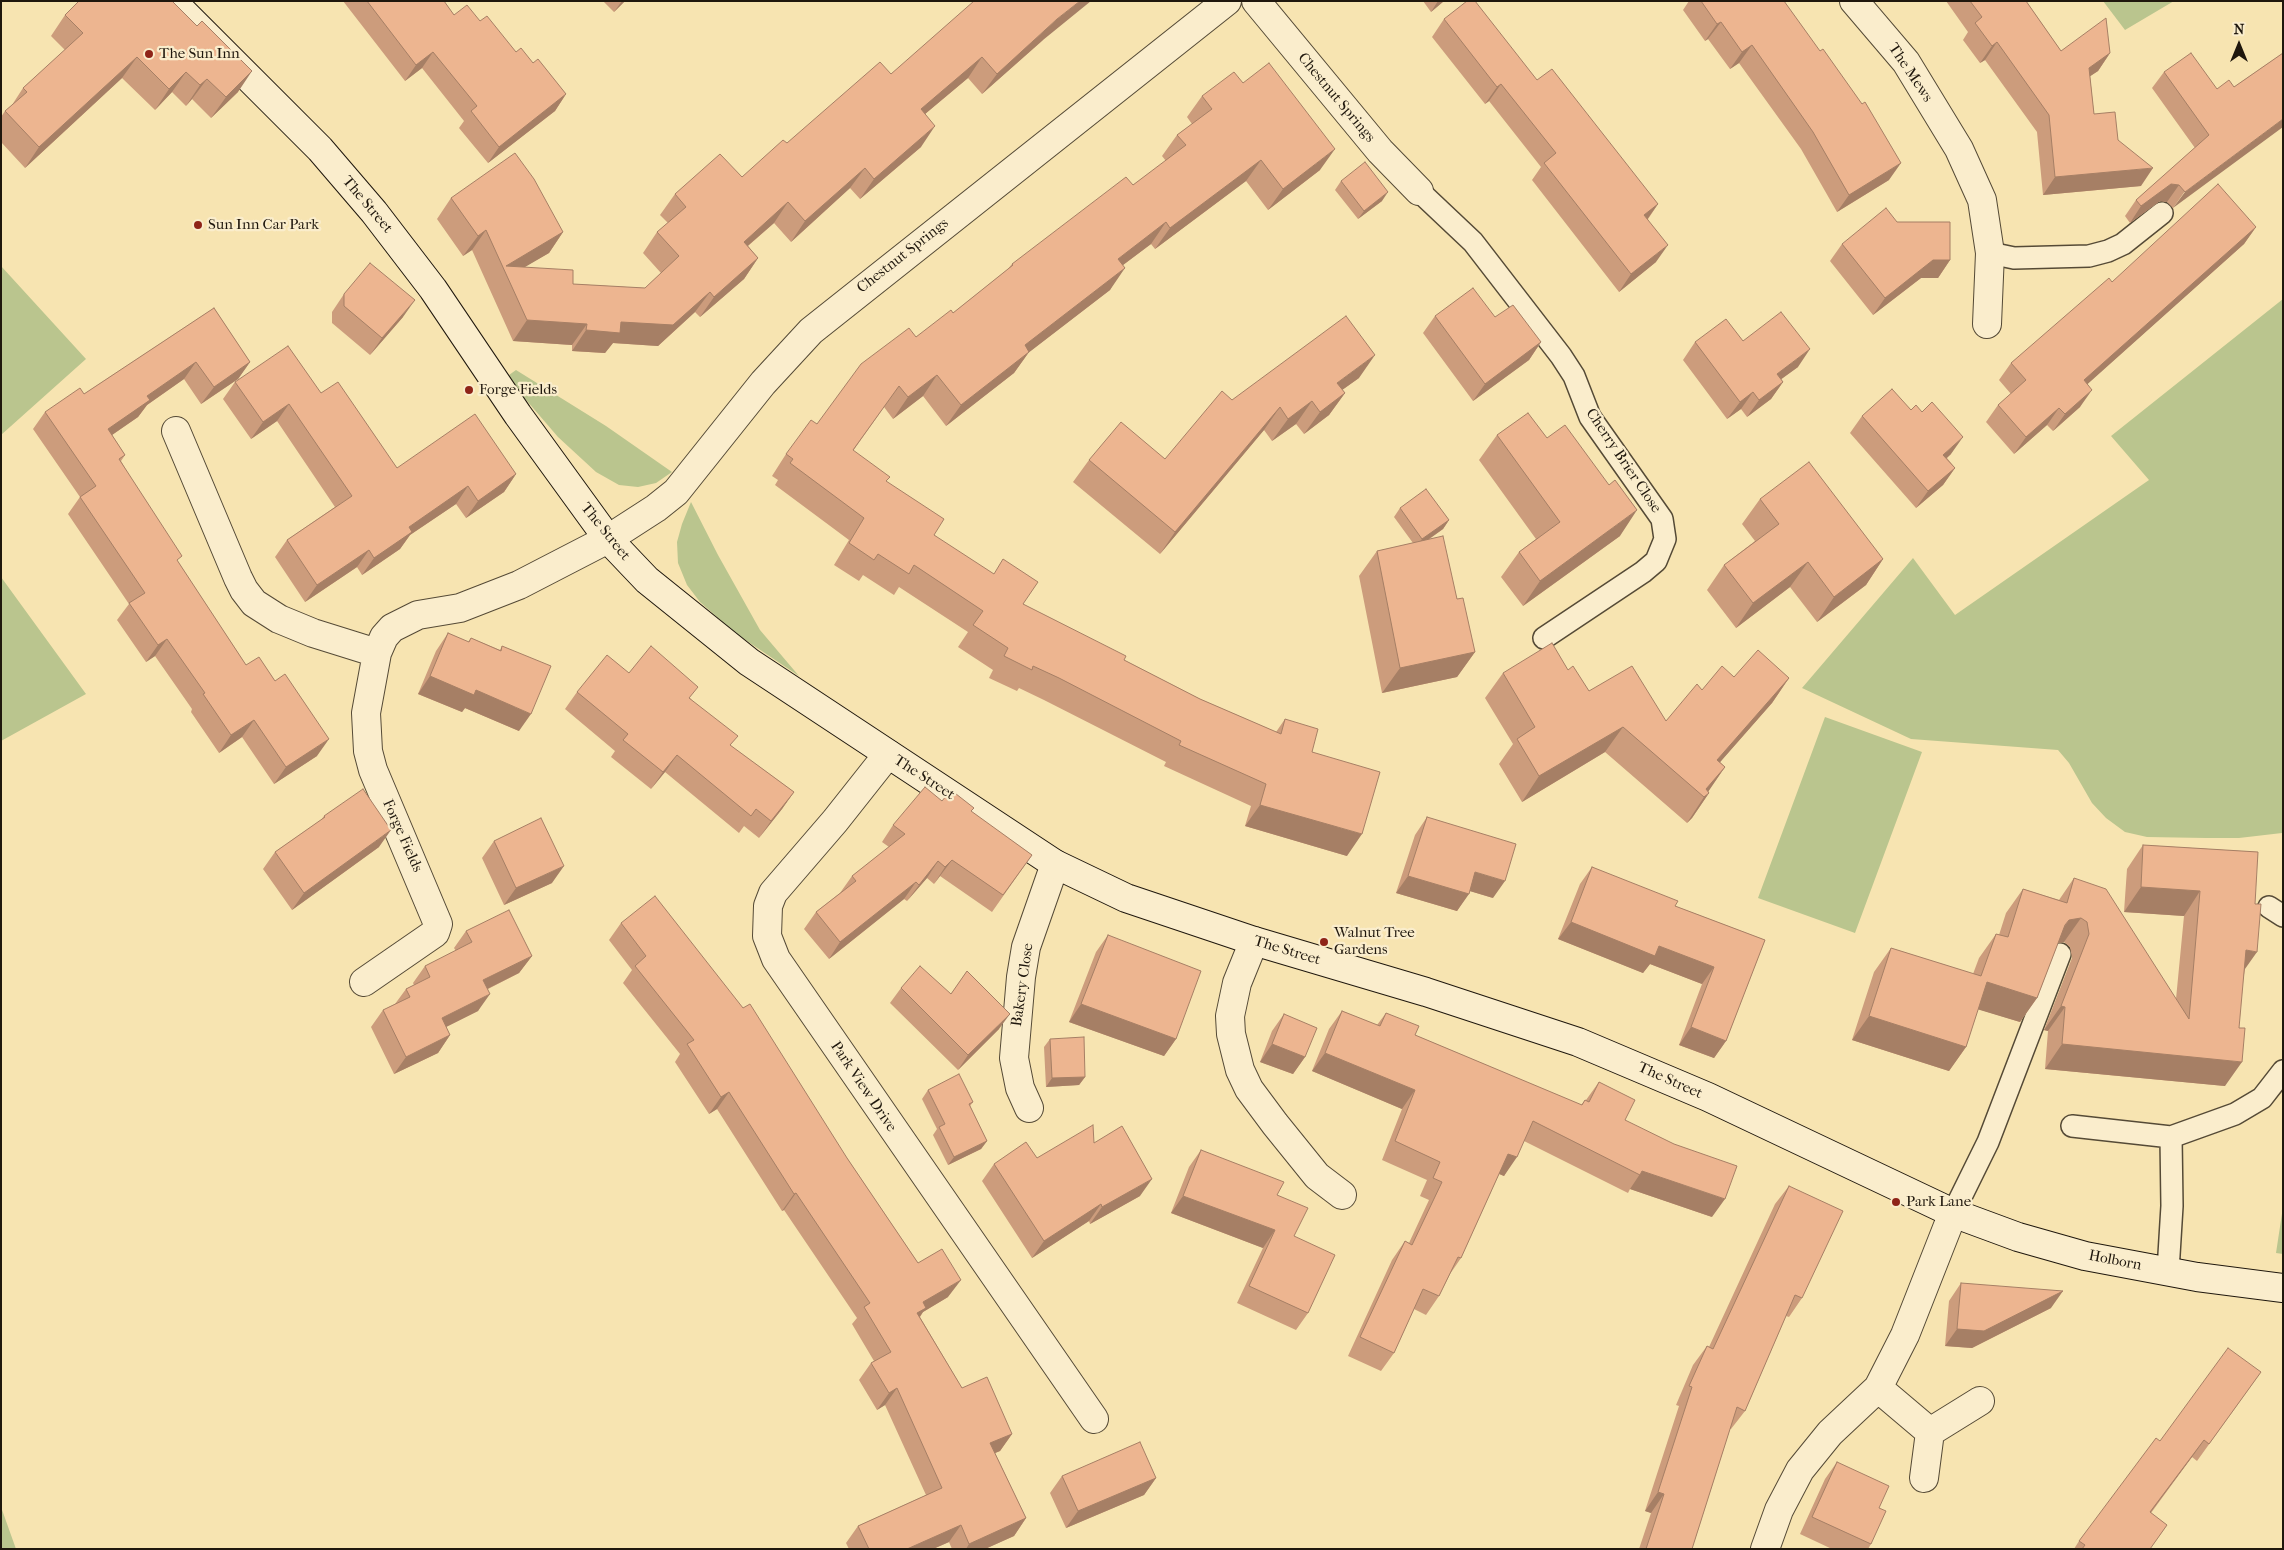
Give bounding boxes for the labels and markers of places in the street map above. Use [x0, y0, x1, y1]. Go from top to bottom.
place label: The Sun Inn [159, 45, 240, 63]
marker: The Sun Inn [143, 48, 155, 60]
place label: Sun Inn Car Park [208, 216, 319, 234]
marker: Sun Inn Car Park [192, 219, 204, 231]
place label: Forge Fields [479, 381, 557, 399]
marker: Forge Fields [463, 384, 475, 396]
place label: Walnut Tree Gardens [1334, 924, 1415, 959]
marker: Walnut Tree Gardens [1318, 936, 1330, 948]
place label: Park Lane [1906, 1193, 1971, 1211]
marker: Park Lane [1890, 1196, 1902, 1208]

